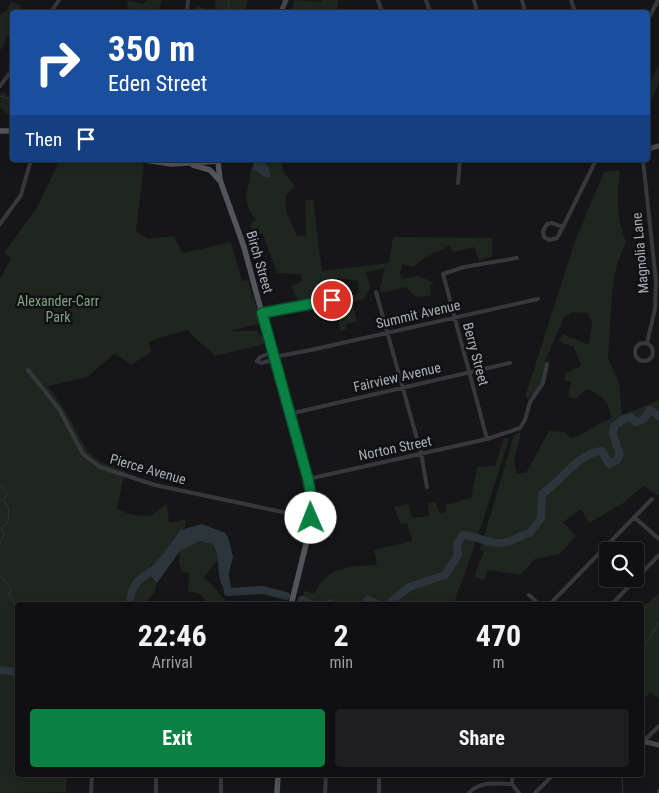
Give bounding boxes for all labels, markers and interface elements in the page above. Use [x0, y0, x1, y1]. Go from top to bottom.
text: 350 m [108, 29, 195, 70]
icon: right [25, 30, 90, 95]
text: Eden Street [108, 71, 207, 96]
icon: arrive [72, 125, 100, 153]
text: Then [25, 128, 62, 151]
street label: Magnolia Lane [628, 211, 652, 294]
street label: Birch Street [243, 229, 277, 295]
pin [311, 279, 353, 321]
icon: arrive [318, 286, 346, 314]
park label: Alexander-Carr Park [17, 293, 99, 325]
street label: Summit Avenue [374, 296, 462, 331]
street label: Berry Street [460, 321, 492, 387]
street label: Fairview Avenue [352, 359, 443, 395]
street label: Norton Street [357, 432, 433, 464]
street label: Pierce Avenue [108, 451, 188, 488]
position arrow [284, 491, 336, 543]
map controls [599, 542, 644, 587]
button: search [599, 542, 644, 587]
text: 22:46 [138, 618, 207, 653]
text: 2 [334, 618, 349, 653]
text: 470 [476, 618, 521, 653]
text: Arrival [152, 653, 193, 672]
text: min [329, 653, 353, 672]
text: m [492, 653, 504, 672]
button: Exit [30, 709, 325, 767]
button: Share [335, 709, 629, 767]

